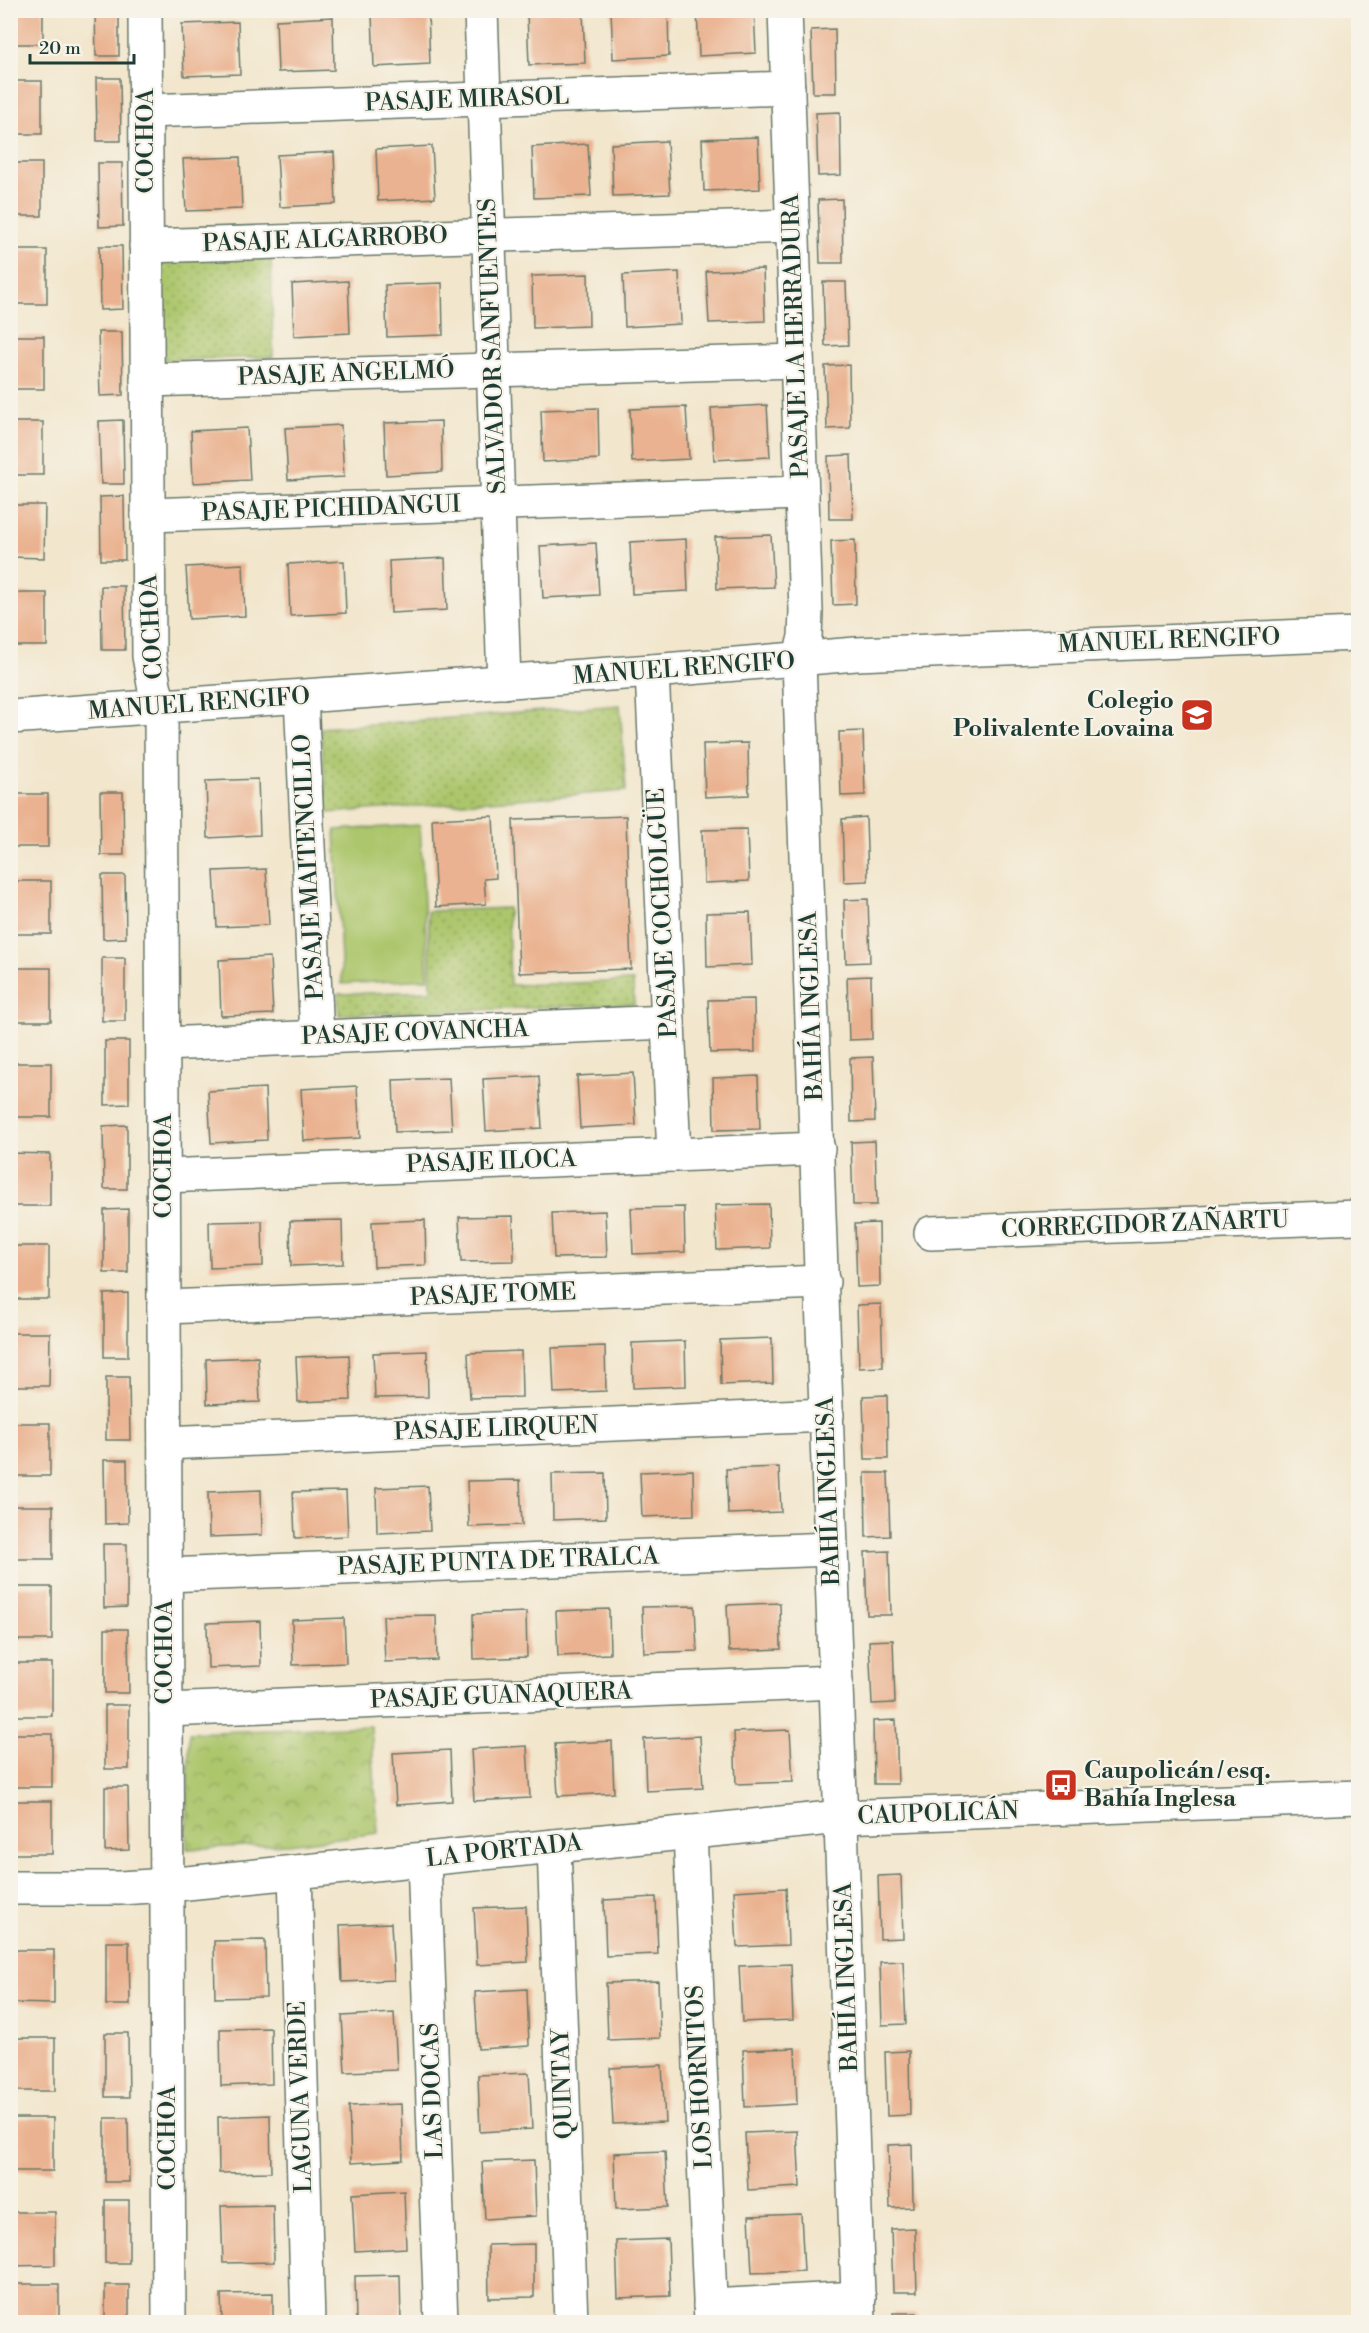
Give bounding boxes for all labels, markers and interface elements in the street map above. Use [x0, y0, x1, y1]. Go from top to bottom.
scale bar [30, 27, 134, 65]
text: 20 m [39, 37, 81, 60]
street label: PASAJE MIRASOL [364, 81, 570, 119]
street label: COCHOA [131, 88, 161, 194]
street label: PASAJE LA HERRADURA [776, 193, 816, 479]
street label: SALVADOR SANFUENTES [473, 197, 513, 495]
street label: PASAJE ALGARROBO [202, 221, 448, 259]
street label: PASAJE ANGELMÓ [237, 353, 455, 393]
street label: PASAJE PICHIDANGUI [201, 489, 461, 529]
street label: COCHOA [134, 573, 170, 680]
street label: MANUEL RENGIFO [1057, 622, 1281, 660]
street label: MANUEL RENGIFO [572, 646, 796, 692]
street label: MANUEL RENGIFO [87, 681, 311, 727]
place label: Colegio Polivalente Lovaina [953, 686, 1175, 744]
school or university icon: Colegio Polivalente Lovaina [1179, 697, 1215, 733]
street label: PASAJE MAITENCILLO [287, 733, 331, 1001]
street label: PASAJE COCHOLGÜE [640, 787, 685, 1039]
street label: BAHÍA INGLESA [793, 910, 830, 1102]
street label: PASAJE COVANCHA [301, 1014, 530, 1052]
street label: COCHOA [149, 1113, 179, 1219]
street label: PASAJE ILOCA [405, 1144, 577, 1180]
street label: CORREGIDOR ZAÑARTU [1000, 1204, 1290, 1245]
street label: PASAJE TOME [409, 1277, 577, 1313]
street label: BAHÍA INGLESA [810, 1395, 847, 1587]
street label: PASAJE LIRQUEN [393, 1410, 599, 1448]
street label: PASAJE PUNTA DE TRALCA [337, 1541, 660, 1583]
street label: COCHOA [150, 1599, 180, 1705]
street label: PASAJE GUANAQUERA [370, 1676, 633, 1716]
place label: Caupolicán / esq. Bahía Inglesa [1084, 1756, 1271, 1814]
bus stop icon: Caupolicán / esq. Bahía Inglesa [1043, 1767, 1079, 1803]
street label: CAUPOLICÁN [857, 1795, 1020, 1832]
street label: LA PORTADA [425, 1828, 584, 1874]
street label: BAHÍA INGLESA [828, 1881, 865, 2073]
street label: LOS HORNITOS [680, 1984, 720, 2170]
street label: LAGUNA VERDE [283, 2001, 319, 2193]
street label: LAS DOCAS [416, 2022, 450, 2160]
street label: QUINTAY [546, 2027, 580, 2140]
street label: COCHOA [153, 2085, 183, 2191]

